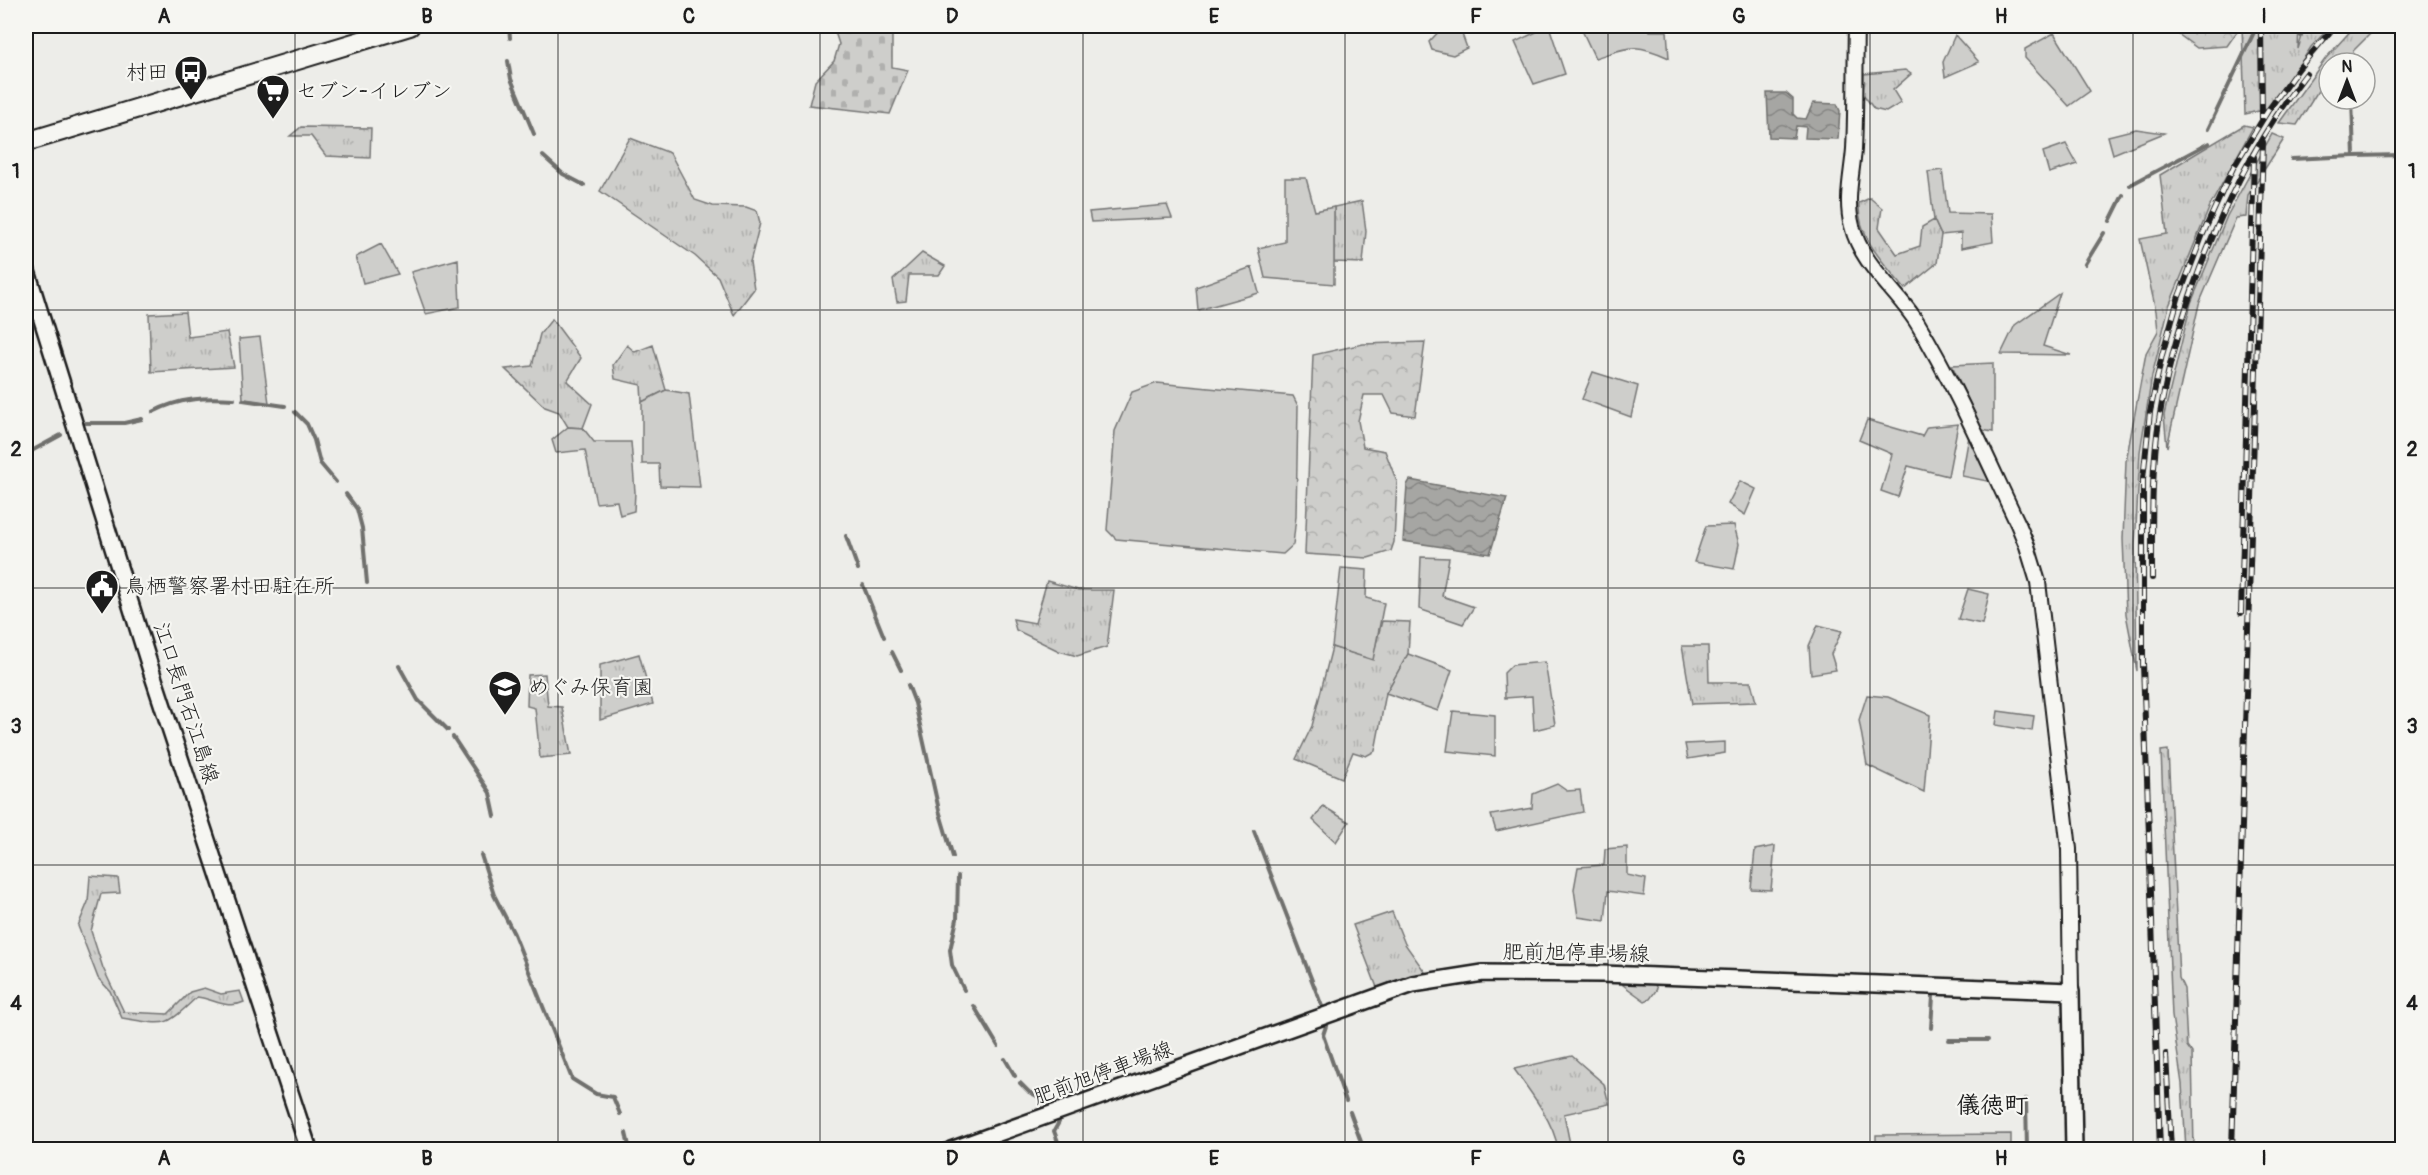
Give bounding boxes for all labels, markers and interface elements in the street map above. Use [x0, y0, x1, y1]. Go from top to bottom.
text: A [158, 4, 171, 29]
text: B [421, 4, 433, 29]
text: C [683, 4, 695, 29]
text: D [946, 4, 959, 29]
text: E [1209, 4, 1220, 29]
text: F [1470, 4, 1482, 29]
text: G [1732, 4, 1746, 29]
text: H [1995, 4, 2008, 29]
text: I [2261, 4, 2267, 29]
north arrow [2317, 51, 2377, 111]
bus stop icon: 村田 [173, 54, 209, 101]
text: N [2342, 57, 2353, 77]
place label: 村田 [126, 59, 168, 86]
supermarket icon: セブン-イレブン [255, 73, 291, 120]
place label: セブン-イレブン [296, 78, 452, 105]
text: 1 [12, 159, 20, 184]
text: 1 [2408, 159, 2416, 184]
text: 2 [10, 437, 22, 462]
text: 2 [2406, 437, 2418, 462]
public building icon: 鳥栖警察署村田駐在所 [84, 568, 120, 615]
place label: 鳥栖警察署村田駐在所 [125, 573, 335, 600]
street label: 江口長門石江島線 [147, 619, 225, 787]
school or university icon: めぐみ保育園 [487, 669, 523, 716]
place label: めぐみ保育園 [528, 674, 653, 701]
text: 3 [10, 714, 22, 739]
text: 3 [2406, 714, 2418, 739]
street label: 肥前旭停車場線 [1502, 938, 1650, 968]
text: 4 [10, 991, 22, 1016]
text: 4 [2406, 991, 2418, 1016]
street label: 肥前旭停車場線 [1029, 1035, 1177, 1111]
district label: 儀徳町 [1956, 1091, 2028, 1120]
text: A [158, 1146, 171, 1171]
text: B [421, 1146, 433, 1171]
text: C [683, 1146, 695, 1171]
text: D [946, 1146, 959, 1171]
text: E [1209, 1146, 1220, 1171]
text: F [1470, 1146, 1482, 1171]
text: G [1732, 1146, 1746, 1171]
text: H [1995, 1146, 2008, 1171]
text: I [2261, 1146, 2267, 1171]

